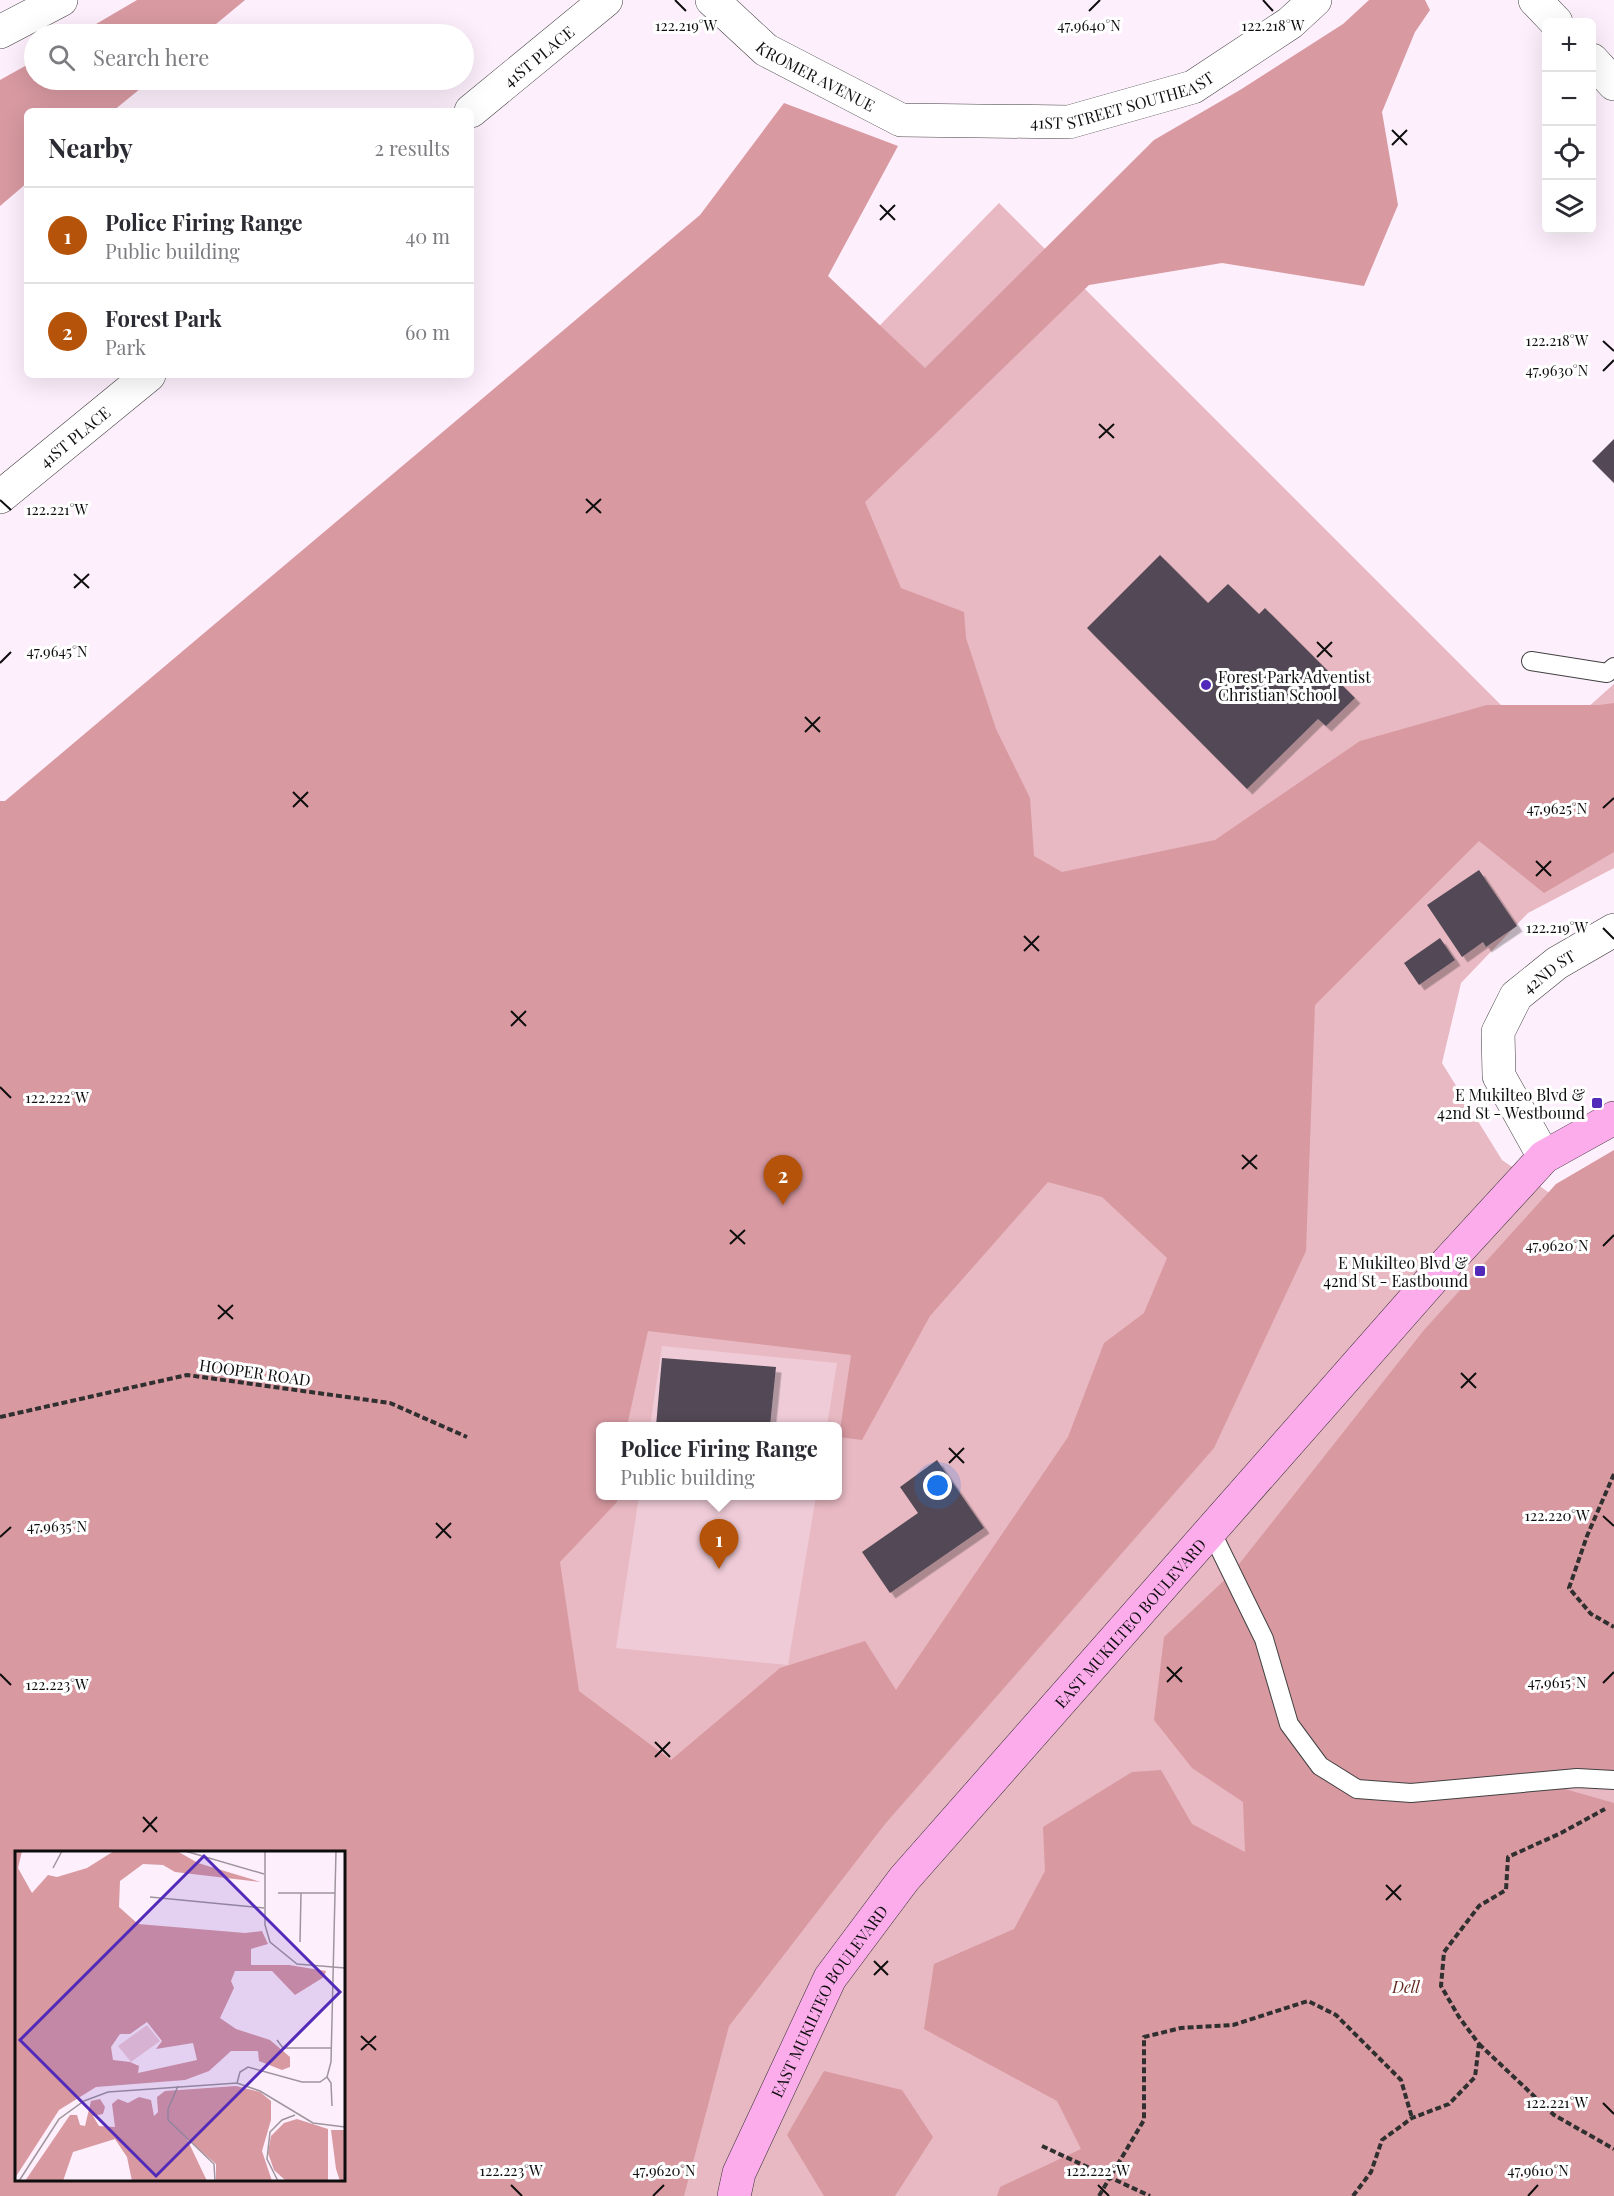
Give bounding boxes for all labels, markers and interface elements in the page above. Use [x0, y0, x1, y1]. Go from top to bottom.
text: 122.219°W [655, 15, 717, 35]
text: 47.9640°N [1057, 15, 1121, 35]
text: 122.218°W [1242, 15, 1305, 35]
map controls [1542, 18, 1596, 234]
button: + [1542, 18, 1596, 72]
street label: 41ST PLACE [499, 20, 578, 91]
search box [24, 24, 474, 90]
street label: KROMER AVENUE [752, 36, 879, 115]
icon: search [45, 41, 78, 74]
text: Search here [93, 42, 209, 72]
street label: 41ST STREET SOUTHEAST [1030, 66, 1218, 133]
button: − [1542, 72, 1596, 126]
button: locate [1542, 126, 1596, 180]
text: Nearby [48, 130, 133, 165]
text: 2 results [375, 134, 450, 161]
button: layers [1542, 180, 1596, 234]
text: Police Firing Range [105, 207, 303, 237]
text: 1 [64, 222, 71, 249]
text: 40 m [405, 222, 450, 249]
text: Public building [105, 237, 240, 264]
text: Forest Park [105, 303, 222, 333]
text: 2 [62, 318, 73, 345]
text: 60 m [405, 318, 450, 345]
text: 122.218°W [1526, 330, 1589, 350]
text: Park [105, 333, 146, 360]
text: 47.9630°N [1526, 360, 1589, 380]
street label: 41ST PLACE [35, 401, 114, 471]
text: 122.221°W [26, 499, 88, 519]
text: 47.9645°N [27, 641, 88, 661]
place label: Forest Park Adventist Christian School [1218, 666, 1371, 705]
marker: Forest Park Adventist Christian School [1199, 678, 1213, 692]
text: 47.9625°N [1527, 798, 1588, 818]
text: 122.219°W [1526, 917, 1588, 937]
street label: 42ND ST [1518, 944, 1579, 998]
place label: E Mukilteo Blvd & 42nd St - Westbound [1437, 1084, 1586, 1123]
text: 122.222°W [25, 1087, 89, 1107]
marker: E Mukilteo Blvd & 42nd St - Westbound [1590, 1096, 1604, 1110]
pin: 2 [764, 1156, 802, 1205]
text: 47.9620°N [1525, 1235, 1589, 1255]
place label: E Mukilteo Blvd & 42nd St - Eastbound [1323, 1252, 1469, 1291]
marker: E Mukilteo Blvd & 42nd St - Eastbound [1473, 1264, 1487, 1278]
street label: HOOPER ROAD [198, 1354, 312, 1390]
popup [596, 1422, 842, 1500]
text: Police Firing Range [620, 1433, 818, 1463]
text: Public building [620, 1463, 755, 1490]
your location [923, 1471, 952, 1500]
text: 122.220°W [1524, 1505, 1590, 1525]
text: 47.9635°N [27, 1516, 88, 1536]
pin: 1 [700, 1520, 738, 1569]
street label: EAST MUKILTEO BOULEVARD [1049, 1533, 1210, 1712]
text: 47.9615°N [1528, 1672, 1587, 1692]
text: 122.223°W [25, 1674, 89, 1694]
inset map [15, 1851, 345, 2181]
street label: EAST MUKILTEO BOULEVARD [765, 1901, 892, 2101]
park label: Dell [1391, 1976, 1420, 1997]
text: 122.221°W [1526, 2092, 1588, 2112]
text: 122.223°W [479, 2160, 543, 2180]
text: 47.9620°N [632, 2160, 696, 2180]
text: 122.222°W [1066, 2160, 1130, 2180]
text: 47.9610°N [1507, 2160, 1569, 2180]

